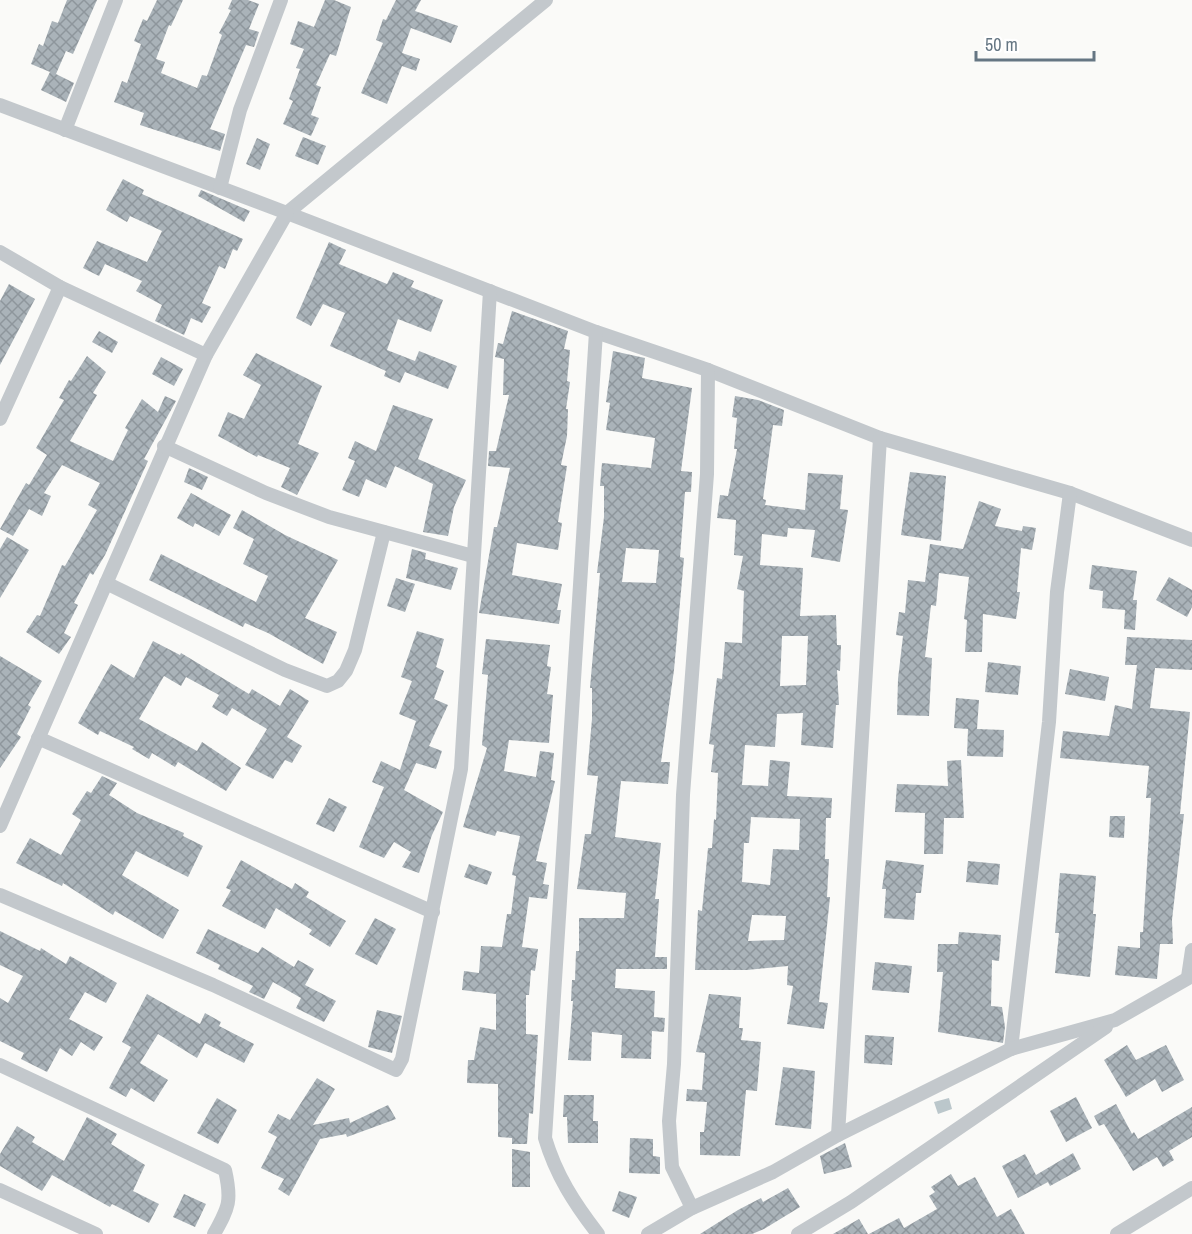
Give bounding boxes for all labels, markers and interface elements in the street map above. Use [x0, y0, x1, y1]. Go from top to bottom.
scale bar [976, 24, 1094, 62]
text: 50 m [985, 32, 1018, 57]

